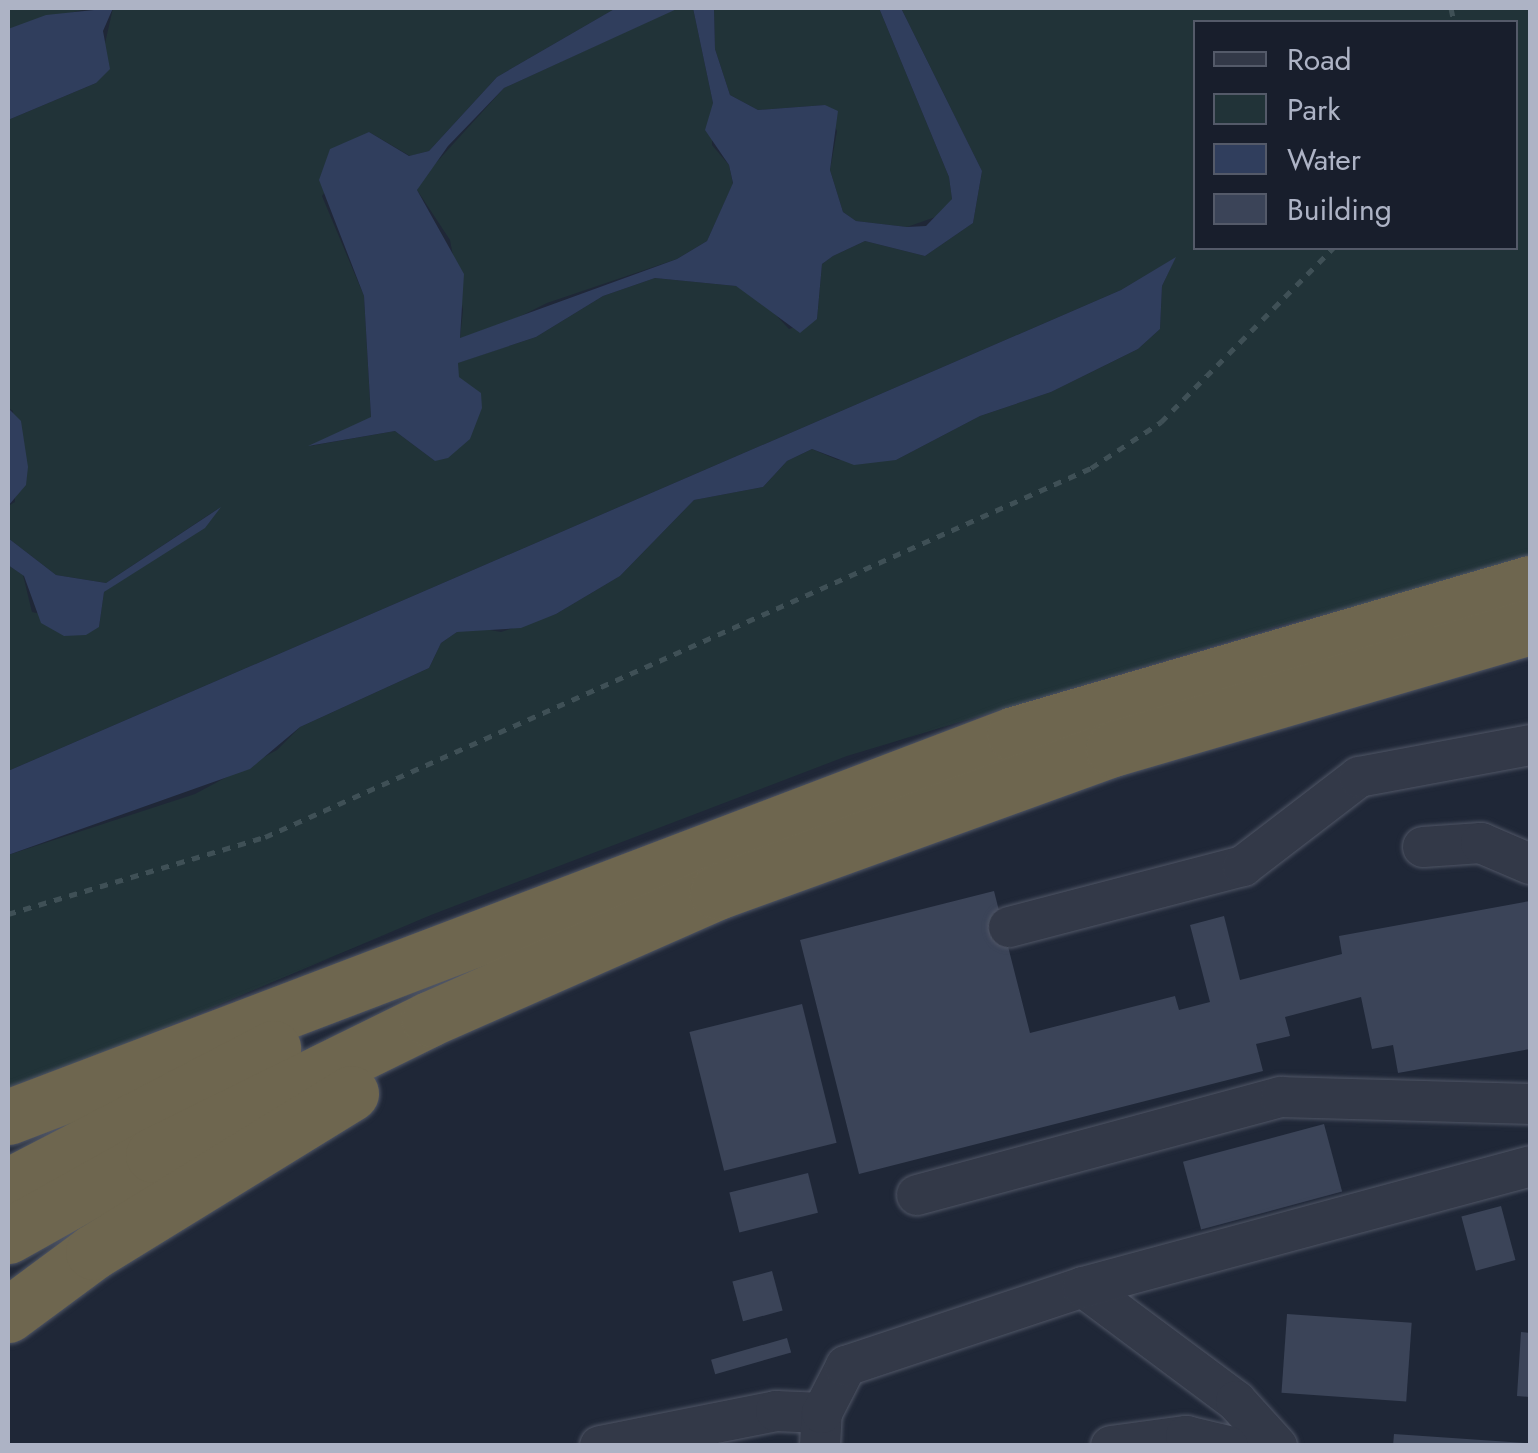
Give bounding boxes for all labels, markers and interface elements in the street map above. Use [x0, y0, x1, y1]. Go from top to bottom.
legend [1193, 20, 1518, 250]
text: Road [1287, 38, 1352, 81]
text: Park [1287, 88, 1340, 131]
text: Water [1287, 138, 1361, 181]
text: Building [1287, 188, 1392, 231]

